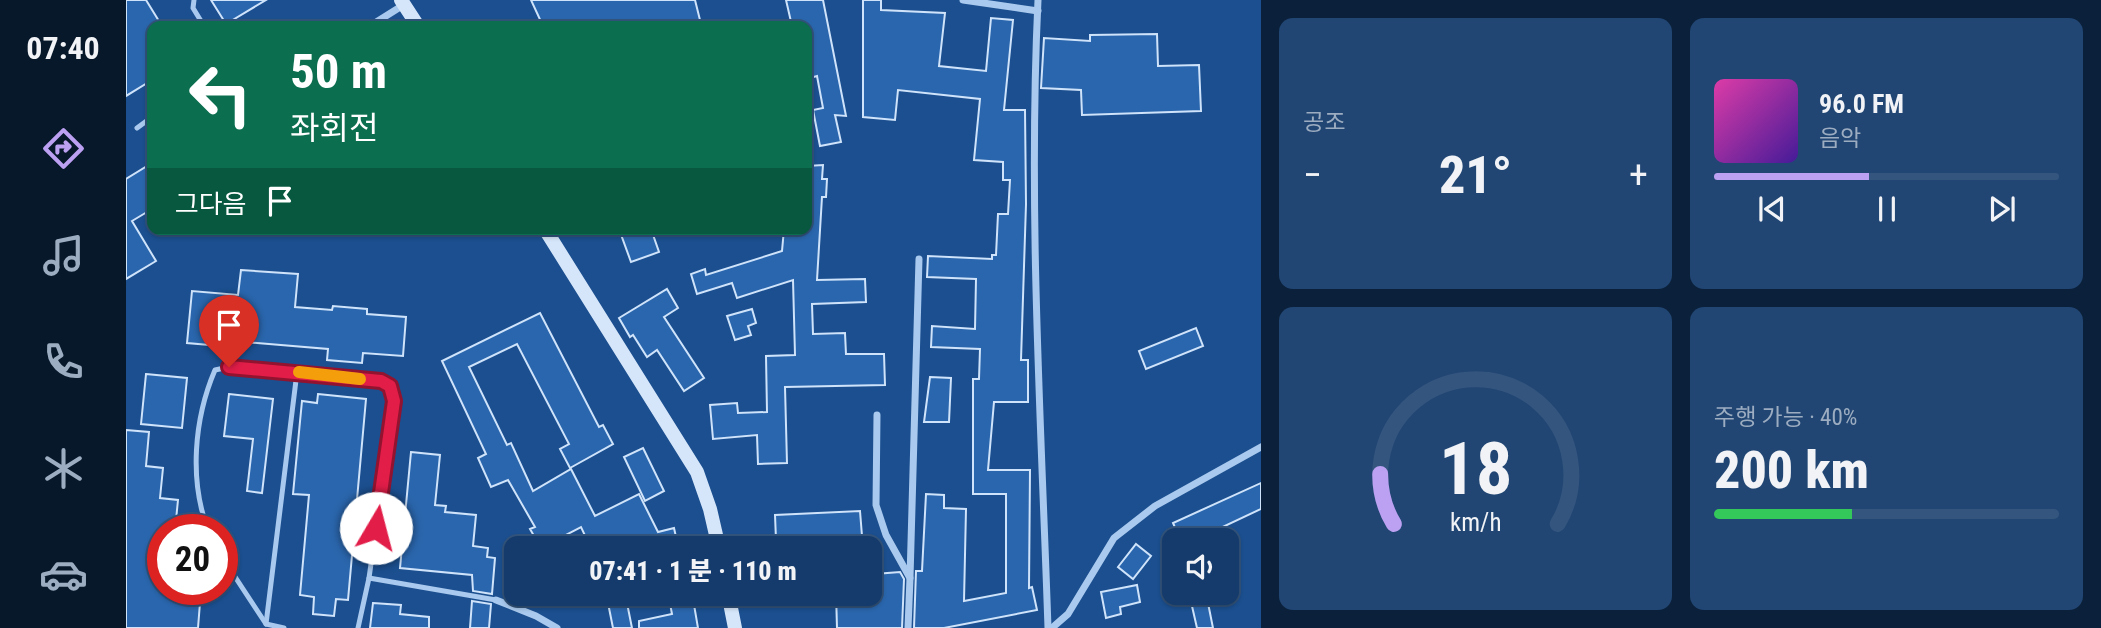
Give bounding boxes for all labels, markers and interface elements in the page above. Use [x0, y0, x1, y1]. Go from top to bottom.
text: 07:40 [26, 29, 100, 67]
text: 50 m [290, 43, 387, 100]
icon: left [175, 49, 266, 140]
text: 96.0 FM [1819, 89, 1904, 119]
text: 좌회전 [290, 109, 378, 147]
text: 공조 [1303, 109, 1345, 136]
icon: directions [39, 124, 88, 173]
text: 음악 [1819, 125, 1861, 152]
text: 21° [1439, 145, 1512, 206]
text: − [1303, 153, 1322, 197]
text: + [1629, 153, 1648, 197]
icon: arrive [261, 182, 299, 220]
text: 그다음 [175, 189, 247, 219]
icon: previous [1753, 190, 1791, 228]
icon: pause [1868, 190, 1906, 228]
icon: next [1983, 190, 2021, 228]
icon: music [39, 231, 88, 280]
pin [199, 295, 259, 367]
icon: arrive [210, 306, 248, 344]
icon: phone [39, 337, 88, 386]
text: 주행 가능 · 40% [1714, 404, 1857, 431]
text: 18 [1439, 427, 1512, 513]
text: 200 km [1714, 440, 1869, 501]
icon: climate [39, 444, 88, 493]
position arrow [339, 491, 413, 565]
text: km/h [1450, 508, 1501, 537]
speed limit sign: 20 [147, 514, 238, 605]
map controls [1162, 528, 1239, 605]
button: sound [1162, 528, 1239, 605]
icon: car [39, 550, 88, 599]
text: 07:41 · 1 분 · 110 m [589, 556, 797, 586]

